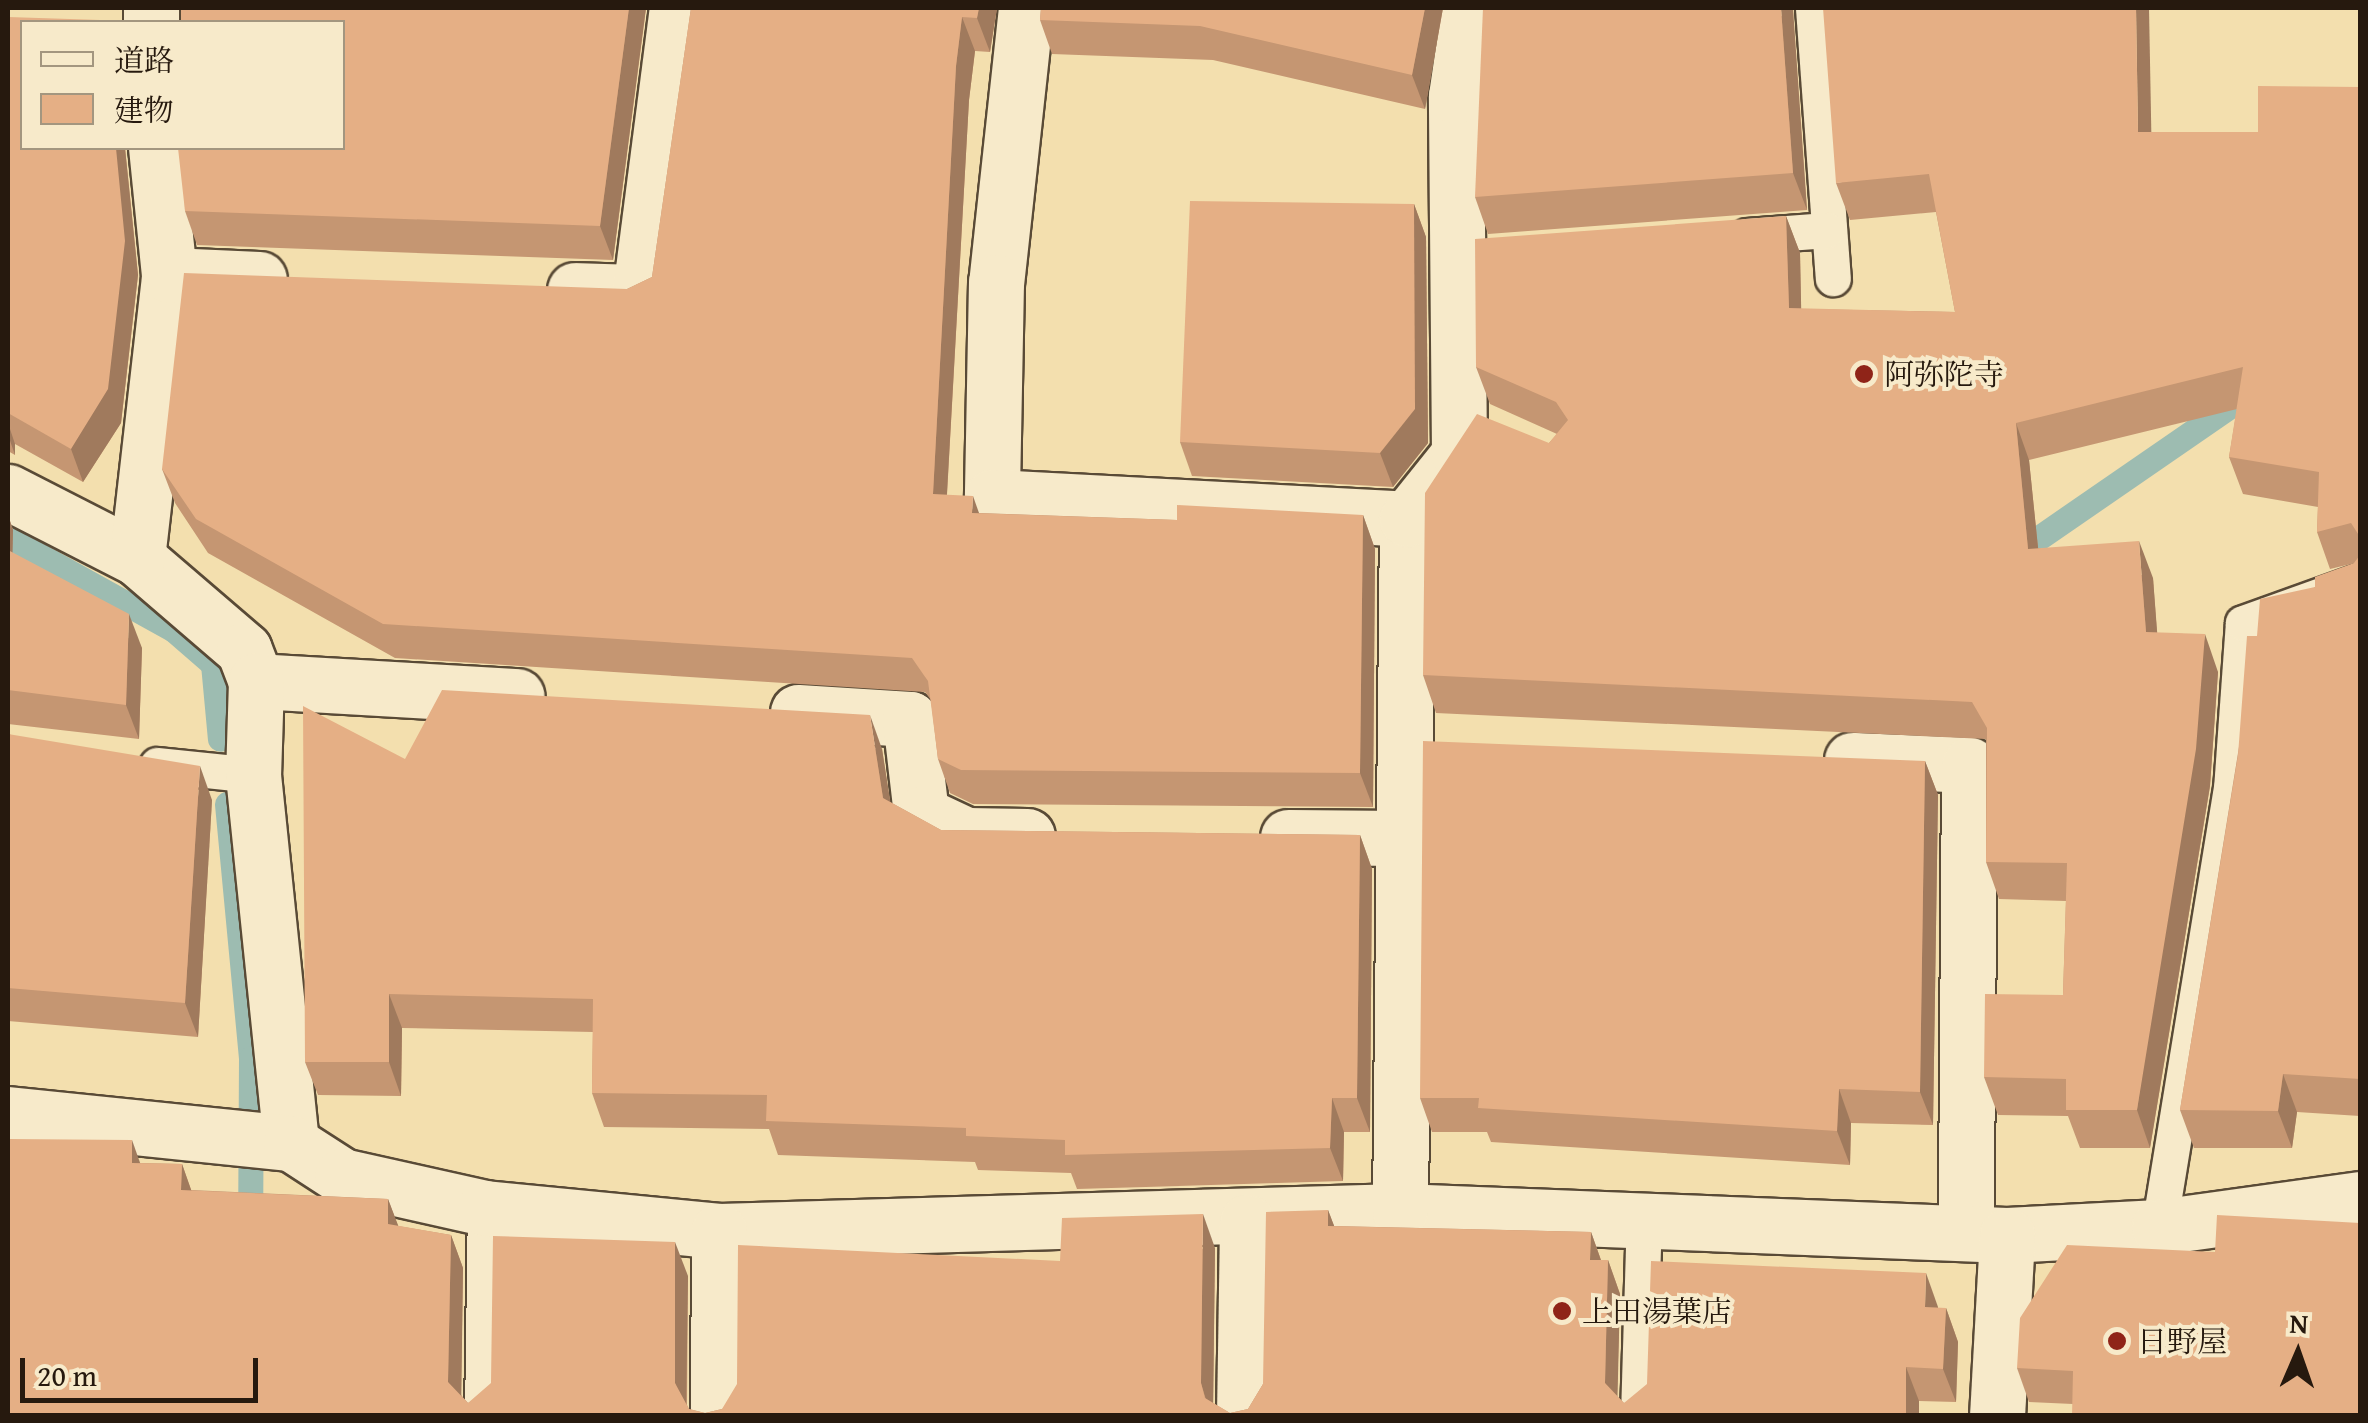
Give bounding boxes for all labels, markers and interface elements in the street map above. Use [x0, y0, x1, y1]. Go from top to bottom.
legend [20, 20, 345, 150]
text: 道路 [114, 38, 174, 82]
text: 建物 [114, 88, 174, 132]
place label: 阿弥陀寺 [1884, 356, 2004, 392]
marker: 阿弥陀寺 [1853, 363, 1875, 385]
place label: 上田湯葉店 [1582, 1293, 1732, 1329]
marker: 上田湯葉店 [1551, 1300, 1573, 1322]
text: N [2289, 1302, 2309, 1343]
north arrow [2248, 1303, 2348, 1403]
place label: 日野屋 [2137, 1323, 2227, 1359]
marker: 日野屋 [2106, 1330, 2128, 1352]
scale bar [25, 1338, 262, 1400]
text: 20 m [37, 1353, 97, 1397]

